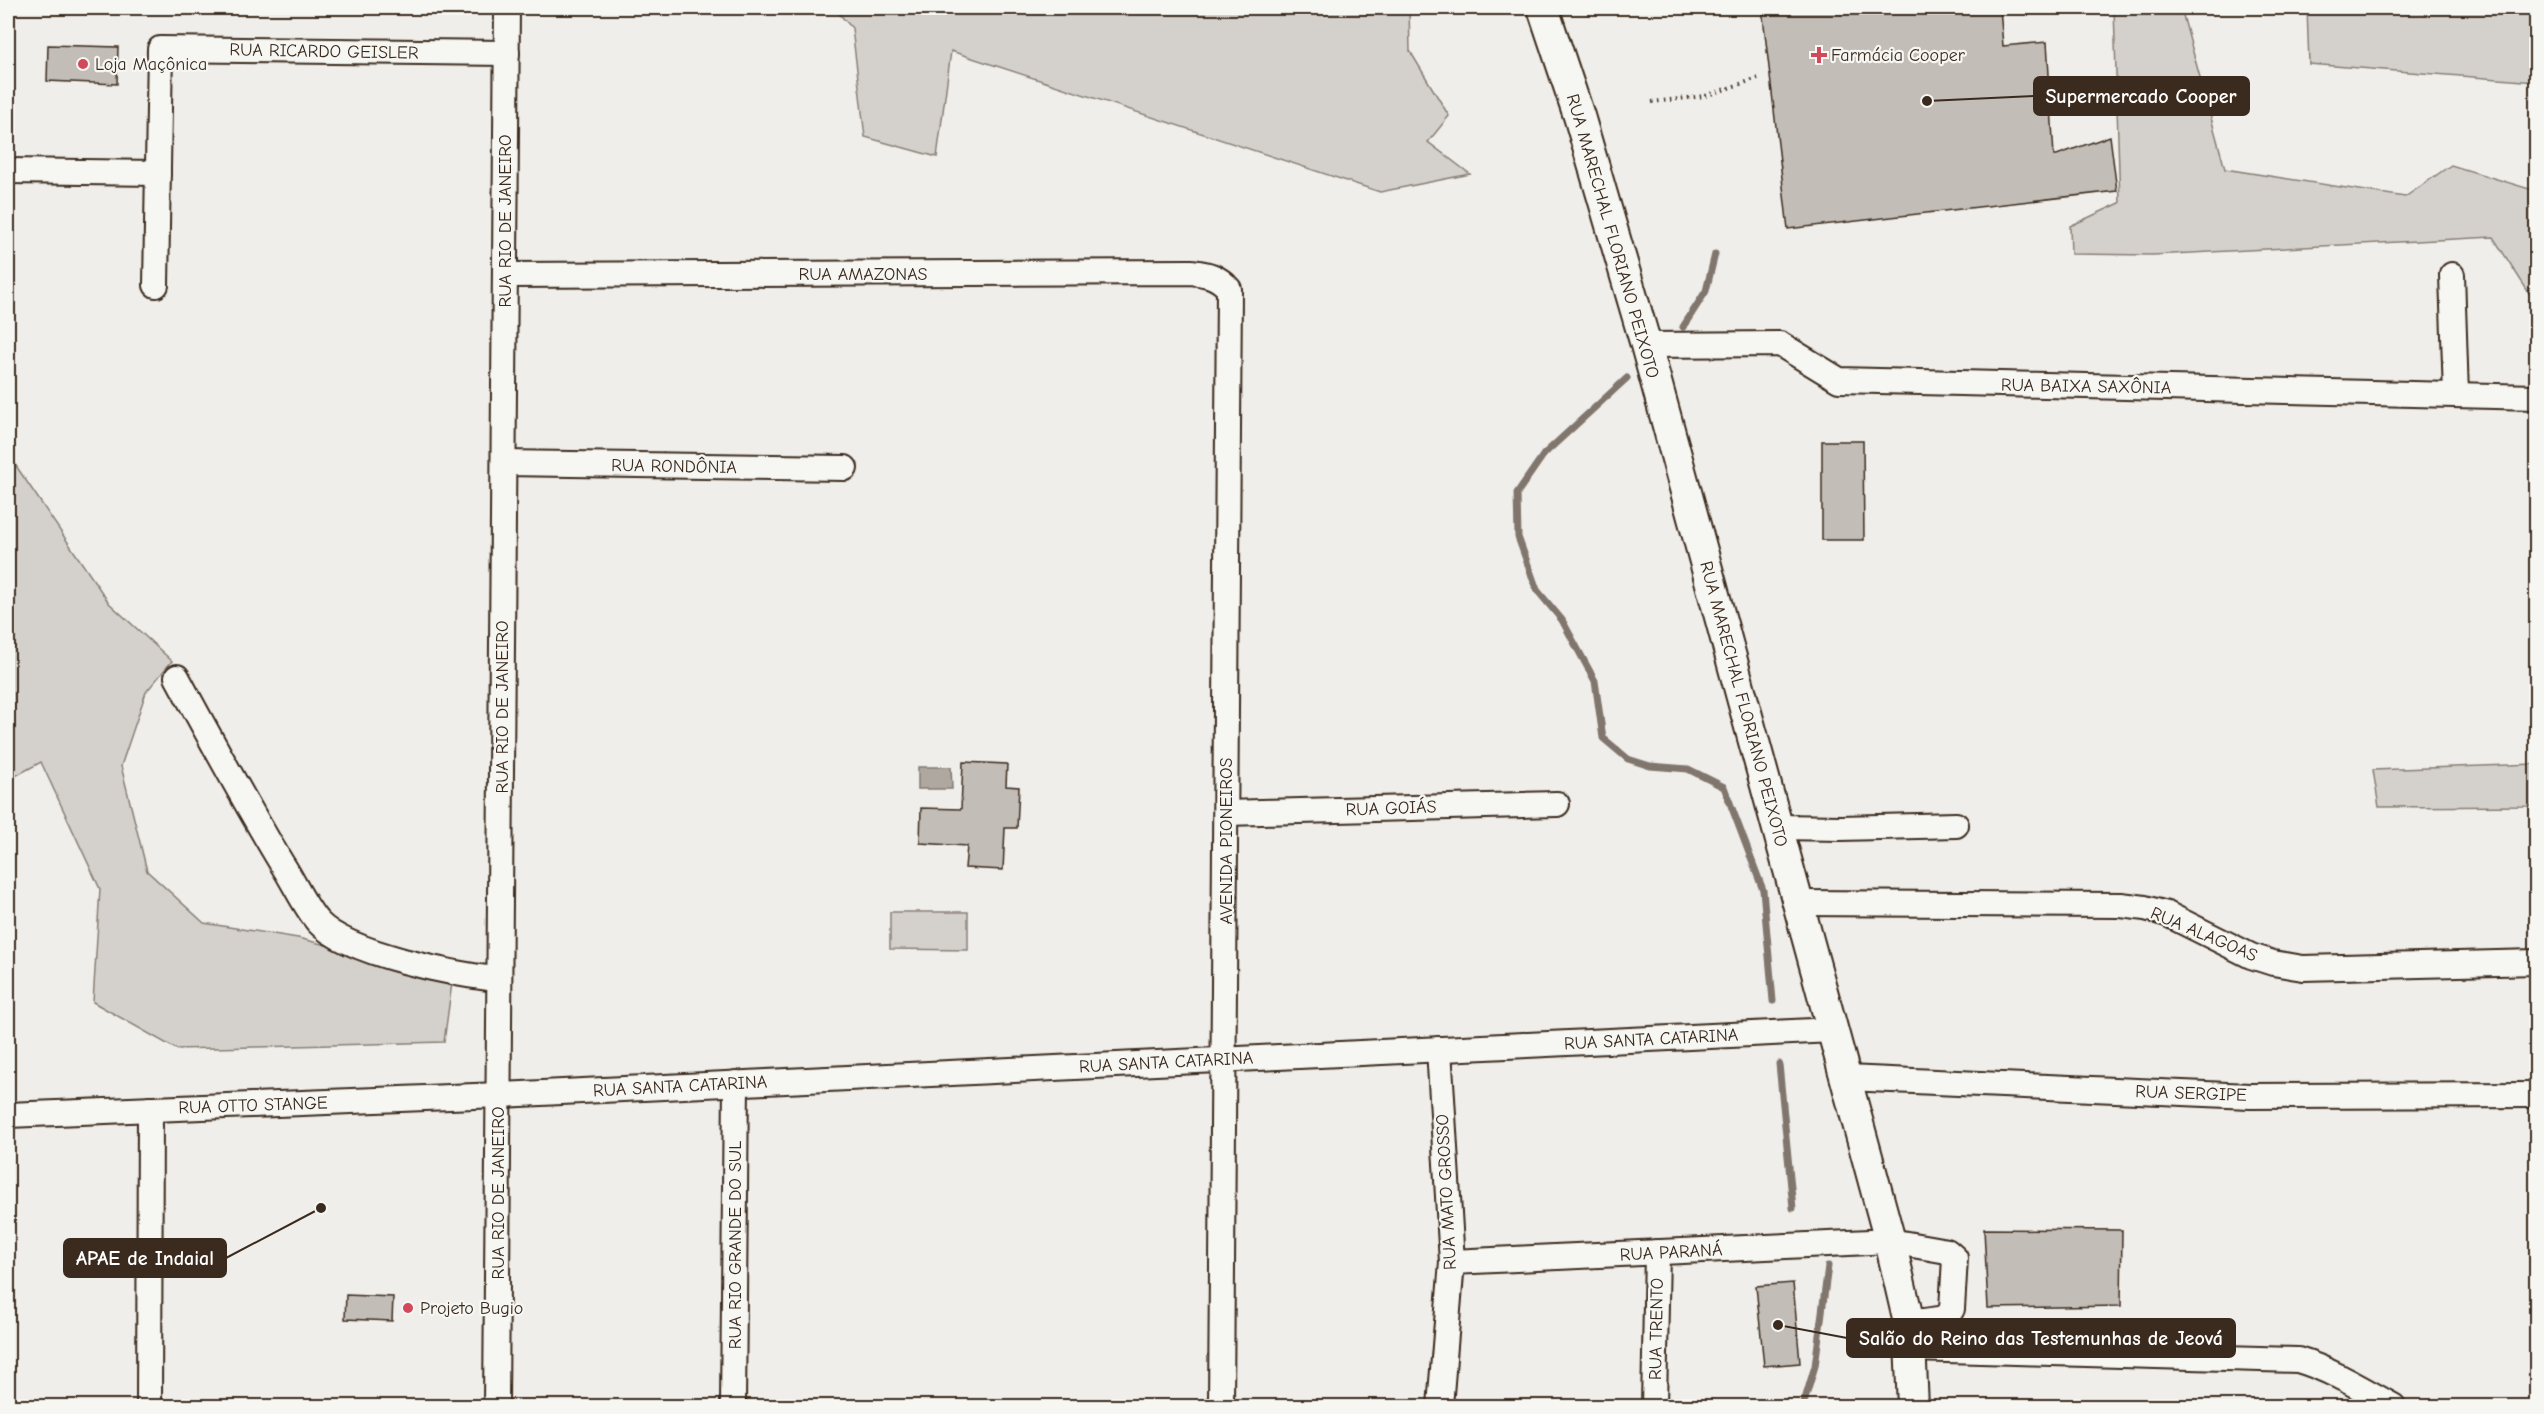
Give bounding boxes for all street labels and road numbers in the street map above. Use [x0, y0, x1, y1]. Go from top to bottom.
street label: RUA RICARDO GEISLER [229, 39, 419, 64]
street label: RUA MARECHAL FLORIANO PEIXOTO [1562, 92, 1663, 381]
street label: RUA RIO DE JANEIRO [495, 134, 516, 308]
street label: RUA AMAZONAS [798, 264, 928, 285]
street label: RUA BAIXA SAXÔNIA [2001, 374, 2171, 398]
street label: RUA RONDÔNIA [611, 454, 737, 478]
street label: RUA MARECHAL FLORIANO PEIXOTO [1695, 559, 1792, 849]
street label: RUA RIO DE JANEIRO [492, 620, 513, 794]
street label: AVENIDA PIONEIROS [1216, 757, 1237, 925]
street label: RUA GOIÁS [1345, 795, 1437, 821]
street label: RUA ALAGOAS [2147, 903, 2260, 966]
street label: RUA SANTA CATARINA [1563, 1024, 1739, 1055]
street label: RUA SANTA CATARINA [1078, 1047, 1254, 1078]
street label: RUA SANTA CATARINA [592, 1071, 768, 1102]
street label: RUA SERGIPE [2135, 1081, 2247, 1106]
street label: RUA OTTO STANGE [178, 1092, 328, 1119]
street label: RUA RIO DE JANEIRO [488, 1106, 509, 1280]
street label: RUA MATO GROSSO [1432, 1113, 1461, 1271]
street label: RUA RIO GRANDE DO SUL [725, 1141, 746, 1349]
street label: RUA PARANÁ [1619, 1238, 1723, 1266]
street label: RUA TRENTO [1645, 1278, 1668, 1380]

